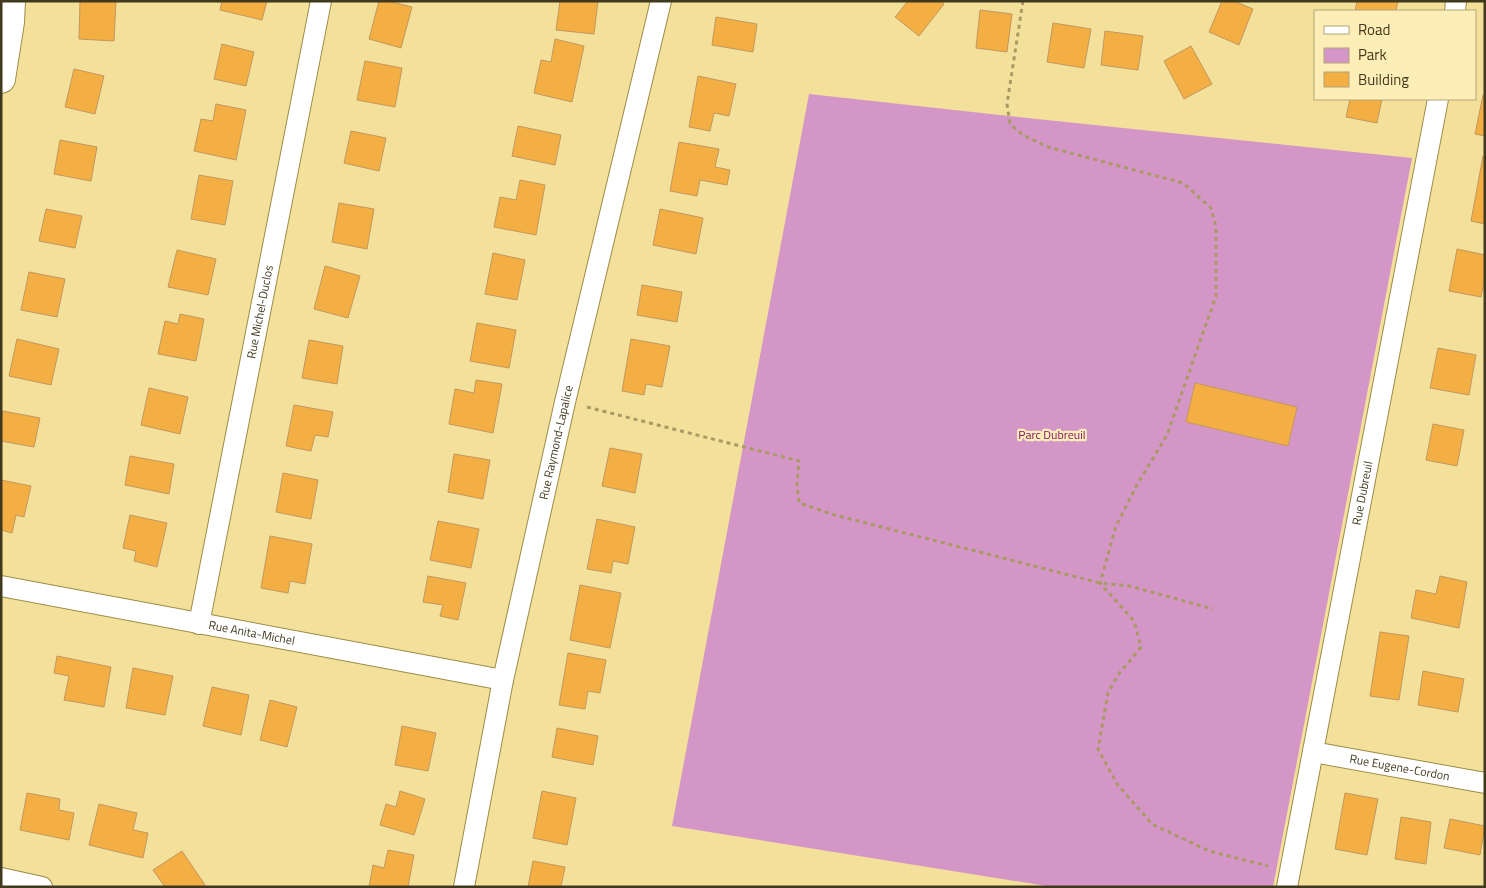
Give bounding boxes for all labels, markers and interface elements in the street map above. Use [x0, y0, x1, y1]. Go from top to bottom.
legend [1314, 10, 1476, 100]
text: Road [1358, 18, 1390, 41]
text: Park [1358, 43, 1387, 66]
text: Building [1358, 68, 1409, 91]
street label: Rue Michel-Duclos [241, 263, 278, 360]
street label: Rue Raymond-Lapalice [533, 383, 578, 501]
park label: Parc Dubreuil [1018, 425, 1086, 444]
street label: Rue Dubreuil [1347, 459, 1377, 527]
street label: Rue Anita-Michel [207, 615, 296, 650]
street label: Rue Eugene-Cordon [1348, 749, 1451, 785]

